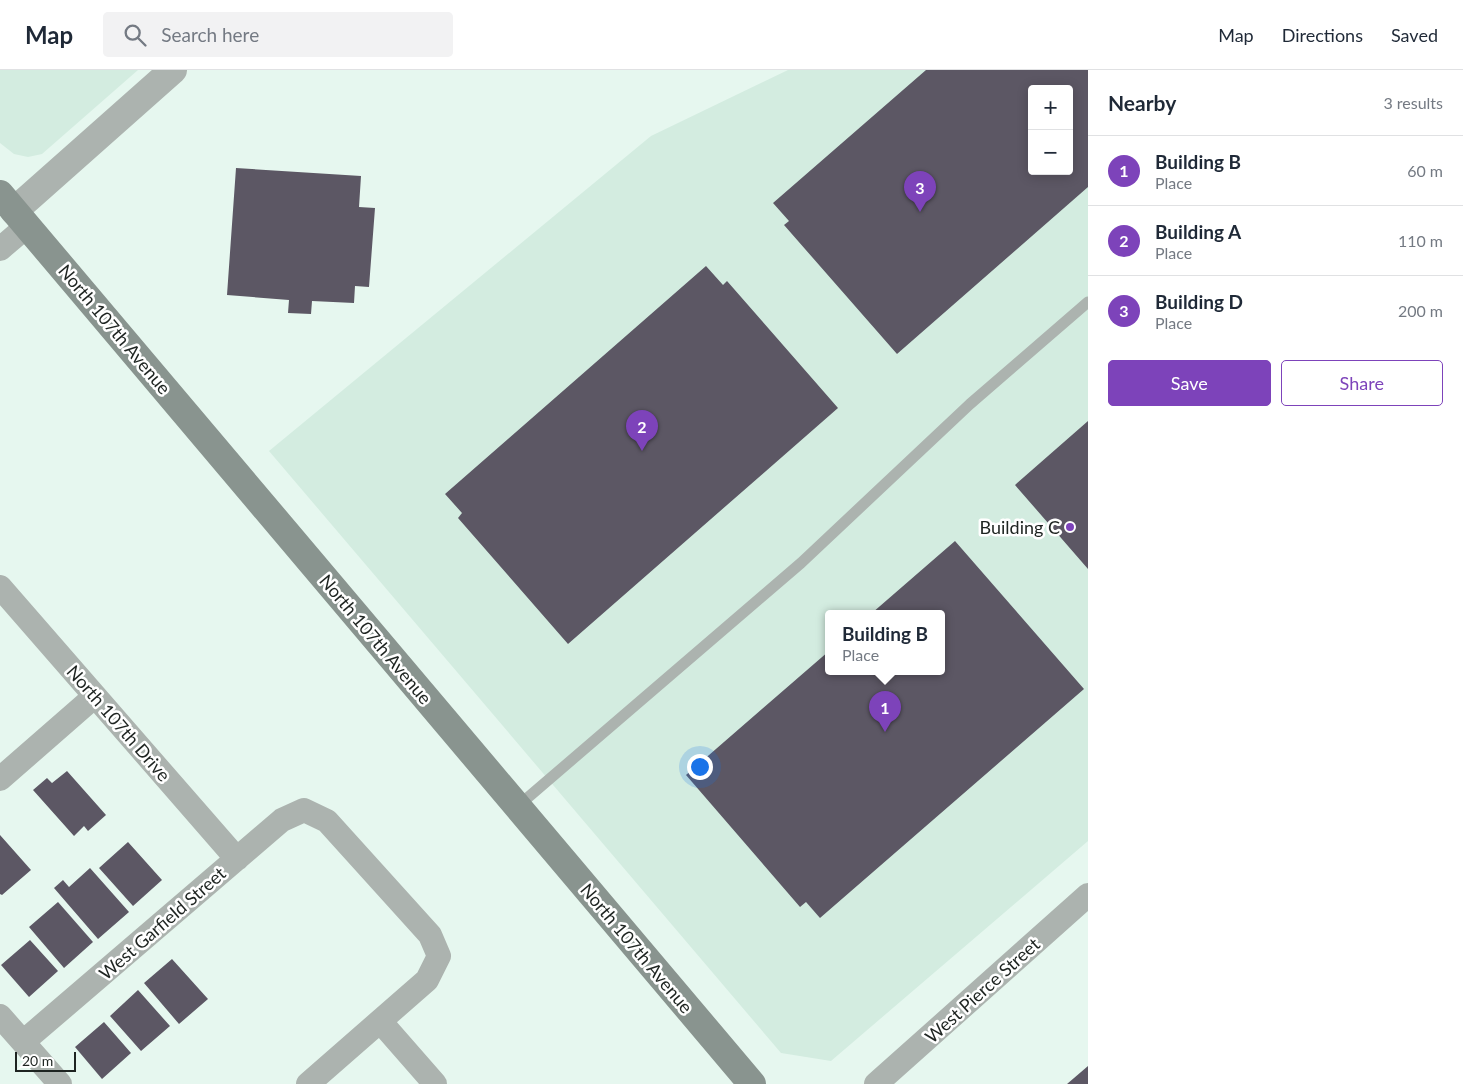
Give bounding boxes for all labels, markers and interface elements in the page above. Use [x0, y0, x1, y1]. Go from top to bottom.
search box [103, 12, 453, 57]
text: Map [25, 20, 73, 49]
icon: search [121, 21, 149, 49]
text: Search here [161, 23, 259, 46]
text: Map [1218, 24, 1254, 46]
text: Directions [1282, 24, 1363, 46]
text: Saved [1391, 24, 1438, 46]
map controls [1028, 85, 1073, 175]
button: + [1028, 85, 1073, 130]
text: Nearby [1108, 90, 1176, 115]
text: 3 results [1383, 93, 1443, 112]
button: − [1028, 130, 1073, 175]
text: Building B [1155, 150, 1241, 173]
text: 1 [1119, 161, 1129, 180]
text: 60 m [1407, 161, 1443, 180]
pin: 3 [904, 171, 936, 212]
text: Place [1155, 173, 1192, 192]
text: Building A [1155, 220, 1241, 243]
text: 2 [1119, 231, 1129, 250]
text: 110 m [1398, 231, 1443, 250]
text: Place [1155, 243, 1192, 262]
street label: North 107th Avenue [54, 260, 176, 398]
text: Building D [1155, 290, 1243, 313]
text: 3 [1119, 301, 1129, 320]
text: 200 m [1398, 301, 1443, 320]
text: Place [1155, 313, 1192, 332]
button: Save [1108, 360, 1271, 406]
button: Share [1281, 360, 1443, 406]
pin: 2 [626, 410, 658, 451]
place label: Building C [980, 516, 1060, 538]
marker: Building C [1064, 521, 1076, 533]
street label: North 107th Avenue [315, 570, 437, 708]
popup [825, 610, 945, 675]
text: Building B [842, 622, 928, 645]
text: Place [842, 645, 879, 664]
street label: North 107th Drive [63, 660, 175, 786]
pin: 1 [869, 691, 901, 732]
your location [687, 754, 713, 780]
street label: West Garfield Street [94, 862, 230, 984]
street label: North 107th Avenue [576, 879, 698, 1017]
street label: West Pierce Street [920, 932, 1044, 1047]
scale bar [15, 1049, 76, 1072]
text: 20 m [22, 1052, 53, 1069]

